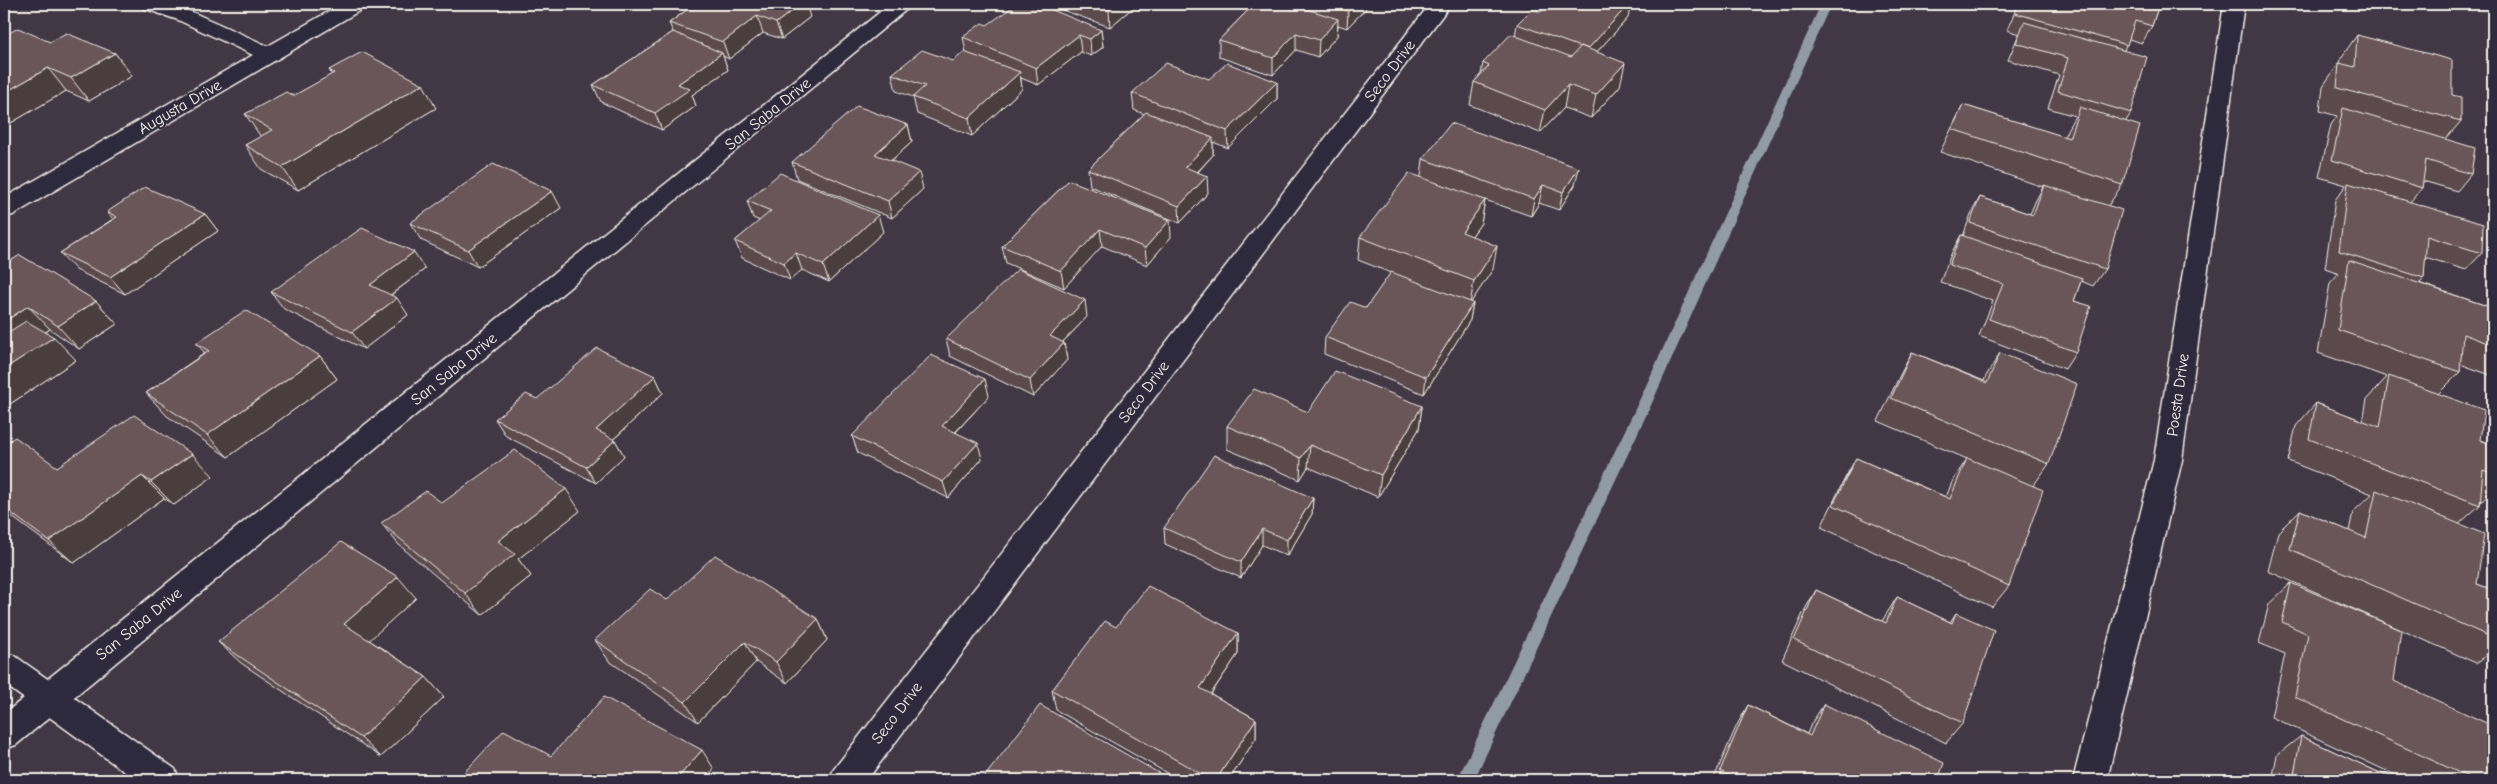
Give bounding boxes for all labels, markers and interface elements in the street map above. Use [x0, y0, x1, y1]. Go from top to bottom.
street label: Seco Drive [1361, 37, 1419, 105]
street label: San Saba Drive [722, 74, 814, 154]
street label: Augusta Drive [135, 76, 225, 138]
street label: San Saba Drive [408, 329, 500, 409]
street label: Poesta Drive [2163, 352, 2193, 438]
street label: Seco Drive [1115, 358, 1173, 426]
street label: San Saba Drive [93, 584, 185, 664]
street label: Seco Drive [868, 679, 926, 747]

